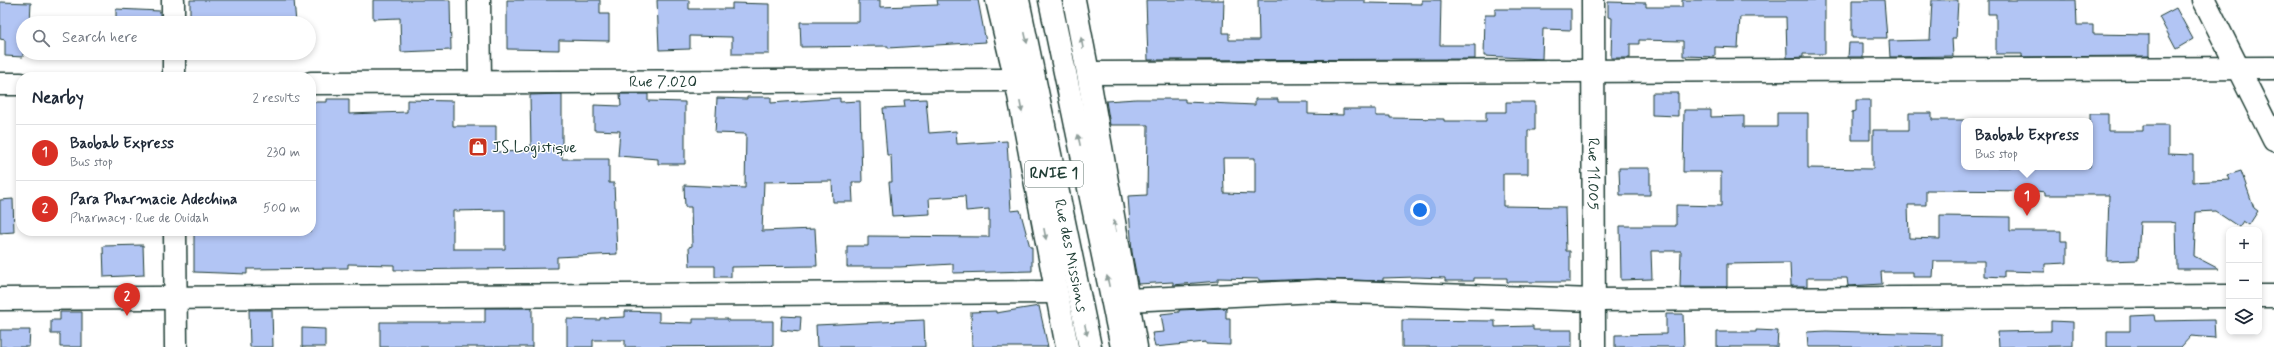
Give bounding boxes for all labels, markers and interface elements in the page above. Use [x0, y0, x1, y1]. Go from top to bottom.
search box [16, 16, 316, 60]
icon: search [30, 27, 52, 49]
text: Search here [62, 28, 138, 48]
one-way arrow [1024, 32, 1030, 44]
one-way arrow [1079, 37, 1085, 49]
street label: Rue 7.020 [629, 71, 697, 92]
text: Nearby [32, 87, 84, 109]
text: 2 results [253, 90, 300, 107]
one-way arrow [1018, 100, 1024, 113]
popup [1961, 118, 2093, 170]
text: Baobab Express [1975, 126, 2079, 146]
text: Baobab Express [70, 134, 174, 154]
one-way arrow [1076, 134, 1082, 146]
shop icon: JS Logistique [467, 136, 489, 158]
place label: JS Logistique [492, 137, 577, 158]
street label: Rue 11.005 [1583, 138, 1604, 210]
text: 1 [42, 144, 48, 161]
text: 230 m [266, 144, 300, 161]
text: Bus stop [1975, 146, 2018, 163]
text: Bus stop [70, 154, 113, 171]
road number: RNIE 1 [1025, 161, 1083, 187]
pin: 1 [2014, 183, 2040, 216]
text: Para Pharmacie Adechina [70, 190, 237, 210]
street label: Rue des Missions [1049, 197, 1093, 314]
text: 2 [42, 200, 48, 217]
text: 500 m [263, 200, 300, 217]
your location [1410, 200, 1430, 220]
text: Pharmacy · Rue de Ouidah [70, 210, 209, 227]
one-way arrow [1111, 220, 1117, 232]
map controls [2226, 227, 2262, 335]
button: + [2226, 227, 2262, 263]
one-way arrow [1042, 228, 1048, 240]
button: − [2226, 263, 2262, 299]
one-way arrow [1105, 275, 1111, 288]
pin: 2 [114, 283, 140, 316]
button: layers [2226, 299, 2262, 335]
one-way arrow [1084, 324, 1090, 336]

